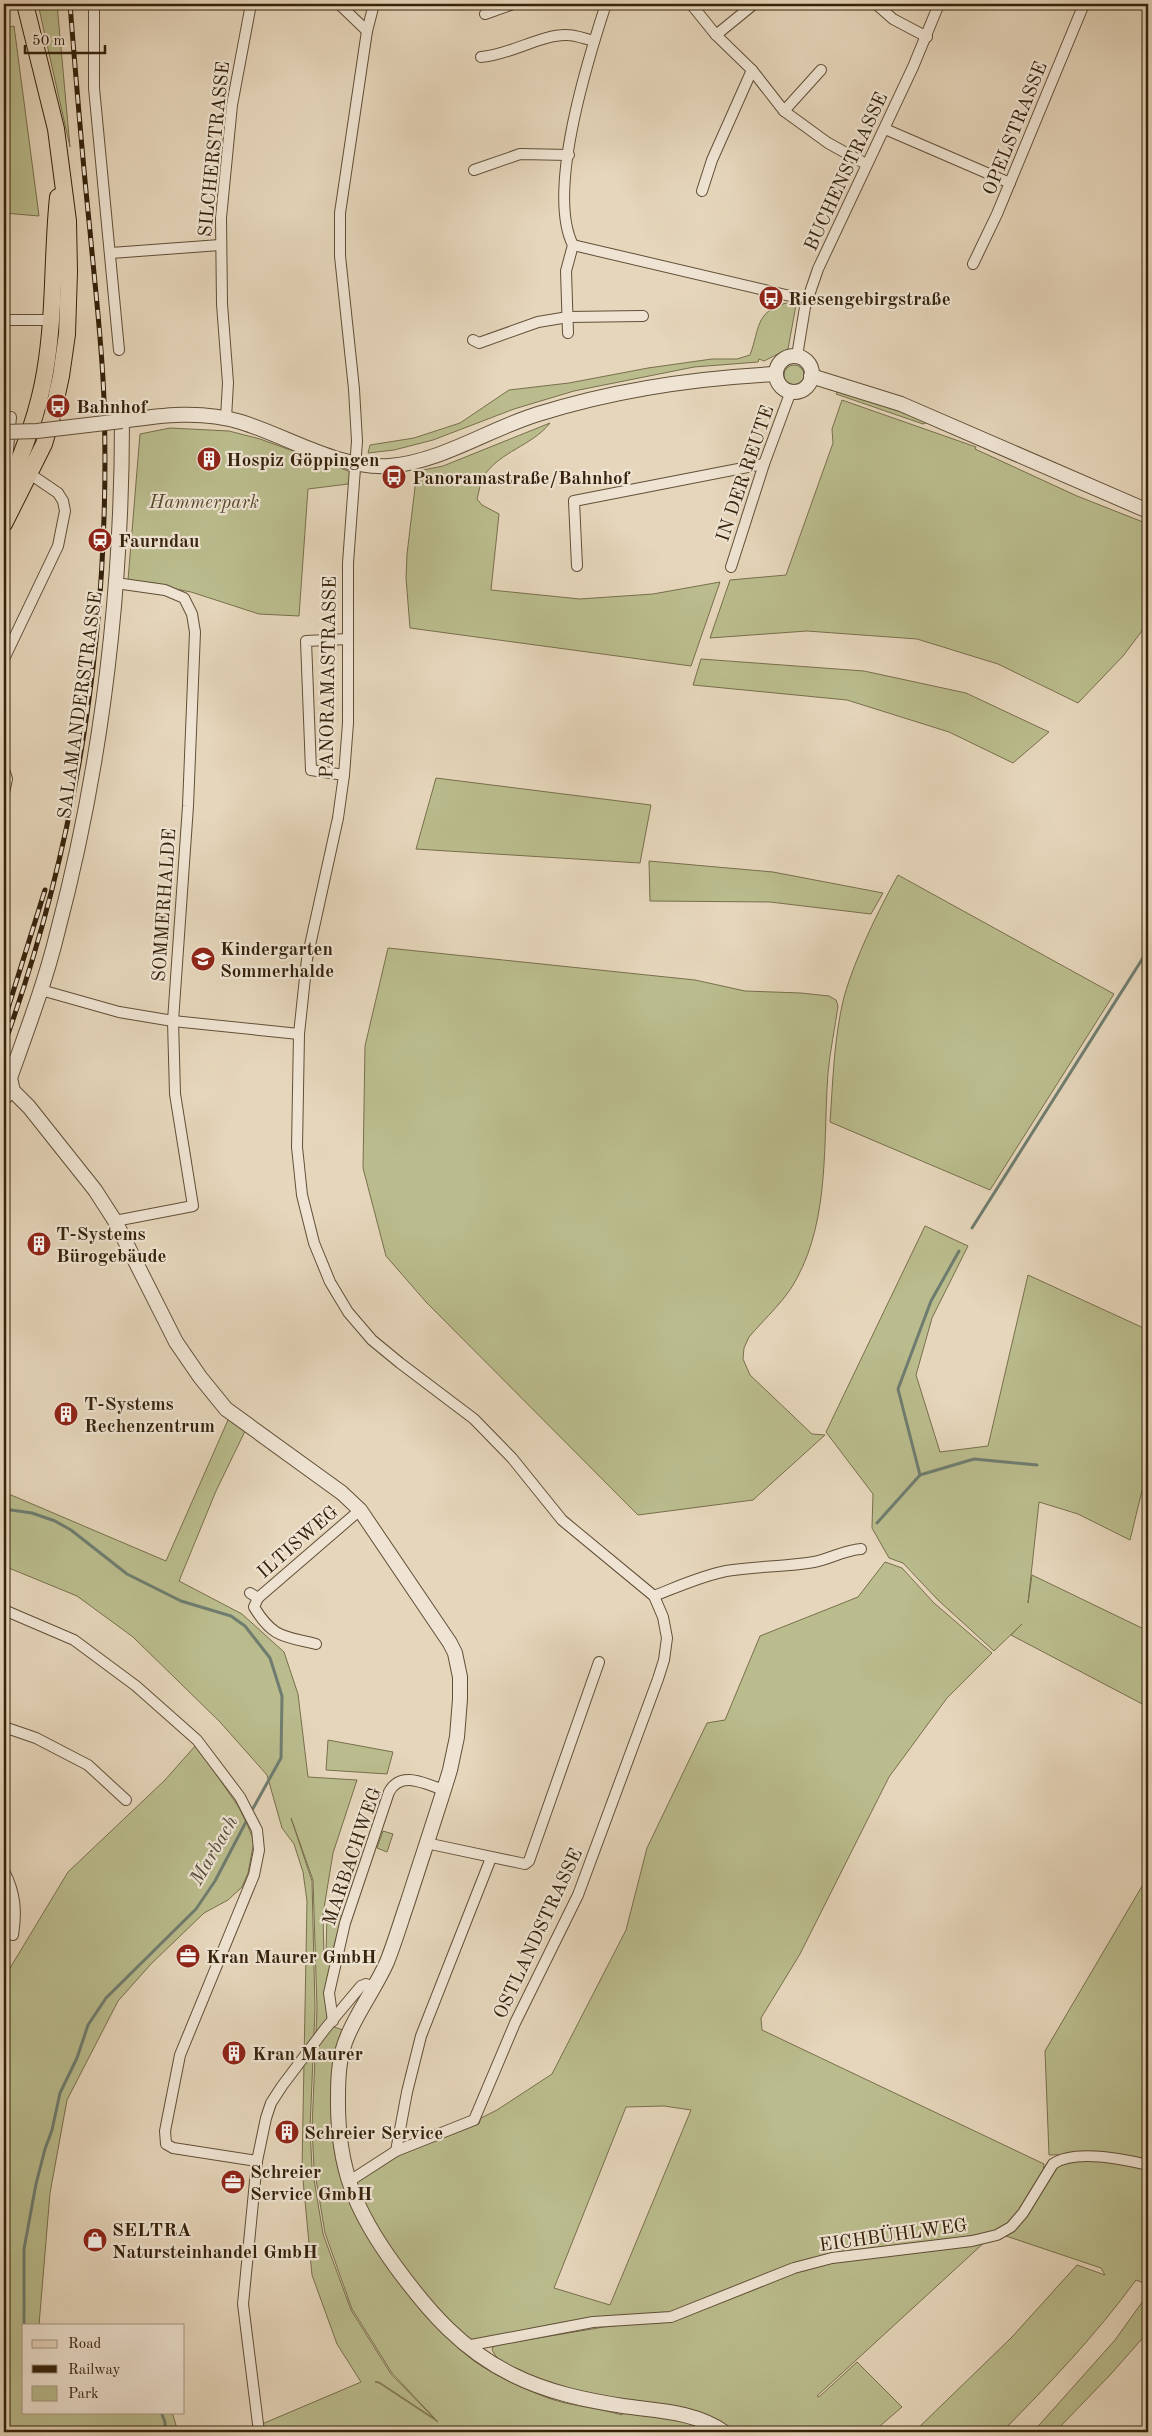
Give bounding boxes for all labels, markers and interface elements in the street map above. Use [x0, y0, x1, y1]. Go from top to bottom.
scale bar [25, 22, 105, 54]
text: 50 m [32, 34, 66, 49]
street label: OPELSTRASSE [981, 59, 1052, 198]
street label: SILCHERSTRASSE [197, 60, 234, 238]
street label: BUCHENSTRASSE [802, 90, 892, 254]
bus stop icon: Riesengebirgstraße [758, 285, 784, 311]
place label: Riesengebirgstraße [788, 291, 951, 310]
bus stop icon: Bahnhof [45, 393, 71, 419]
place label: Bahnhof [76, 399, 149, 418]
street label: IN DER REUTE [714, 403, 779, 544]
building icon: Hospiz Göppingen [196, 446, 222, 472]
place label: Hospiz Göppingen [226, 452, 380, 471]
bus stop icon: Panoramastraße/Bahnhof [381, 464, 407, 490]
place label: Panoramastraße/Bahnhof [412, 470, 631, 489]
park label: Hammerpark [148, 494, 259, 513]
station icon: Faurndau [87, 527, 113, 553]
place label: Faurndau [118, 533, 199, 552]
street label: PANORAMASTRASSE [318, 576, 341, 779]
street label: SALAMANDERSTRASSE [56, 590, 107, 820]
street label: SOMMERHALDE [151, 828, 180, 983]
place label: Kindergarten Sommerhalde [220, 941, 334, 982]
school or university icon: Kindergarten Sommerhalde [190, 946, 216, 972]
place label: T-Systems Bürogebäude [56, 1226, 167, 1267]
building icon: T-Systems Bürogebäude [26, 1231, 52, 1257]
place label: T-Systems Rechenzentrum [84, 1396, 215, 1437]
building icon: T-Systems Rechenzentrum [53, 1401, 79, 1427]
street label: ILTISWEG [255, 1503, 343, 1583]
street label: MARBACHWEG [321, 1785, 386, 1928]
water label: Marbach [187, 1813, 242, 1890]
street label: OSTLANDSTRASSE [491, 1846, 587, 2022]
office icon: Kran Maurer GmbH [175, 1943, 201, 1969]
place label: Kran Maurer GmbH [206, 1949, 377, 1968]
building icon: Kran Maurer [221, 2040, 247, 2066]
place label: Kran Maurer [252, 2046, 363, 2065]
building icon: Schreier Service [274, 2119, 300, 2145]
place label: Schreier Service [304, 2125, 443, 2144]
place label: Schreier Service GmbH [250, 2164, 372, 2205]
office icon: Schreier Service GmbH [220, 2169, 246, 2195]
street label: EICHBÜHLWEG [817, 2213, 969, 2256]
place label: SELTRA Natursteinhandel GmbH [112, 2222, 318, 2263]
shop icon: SELTRA Natursteinhandel GmbH [82, 2227, 108, 2253]
legend [22, 2324, 185, 2414]
text: Road [68, 2337, 102, 2352]
text: Railway [68, 2363, 121, 2378]
text: Park [68, 2387, 99, 2402]

